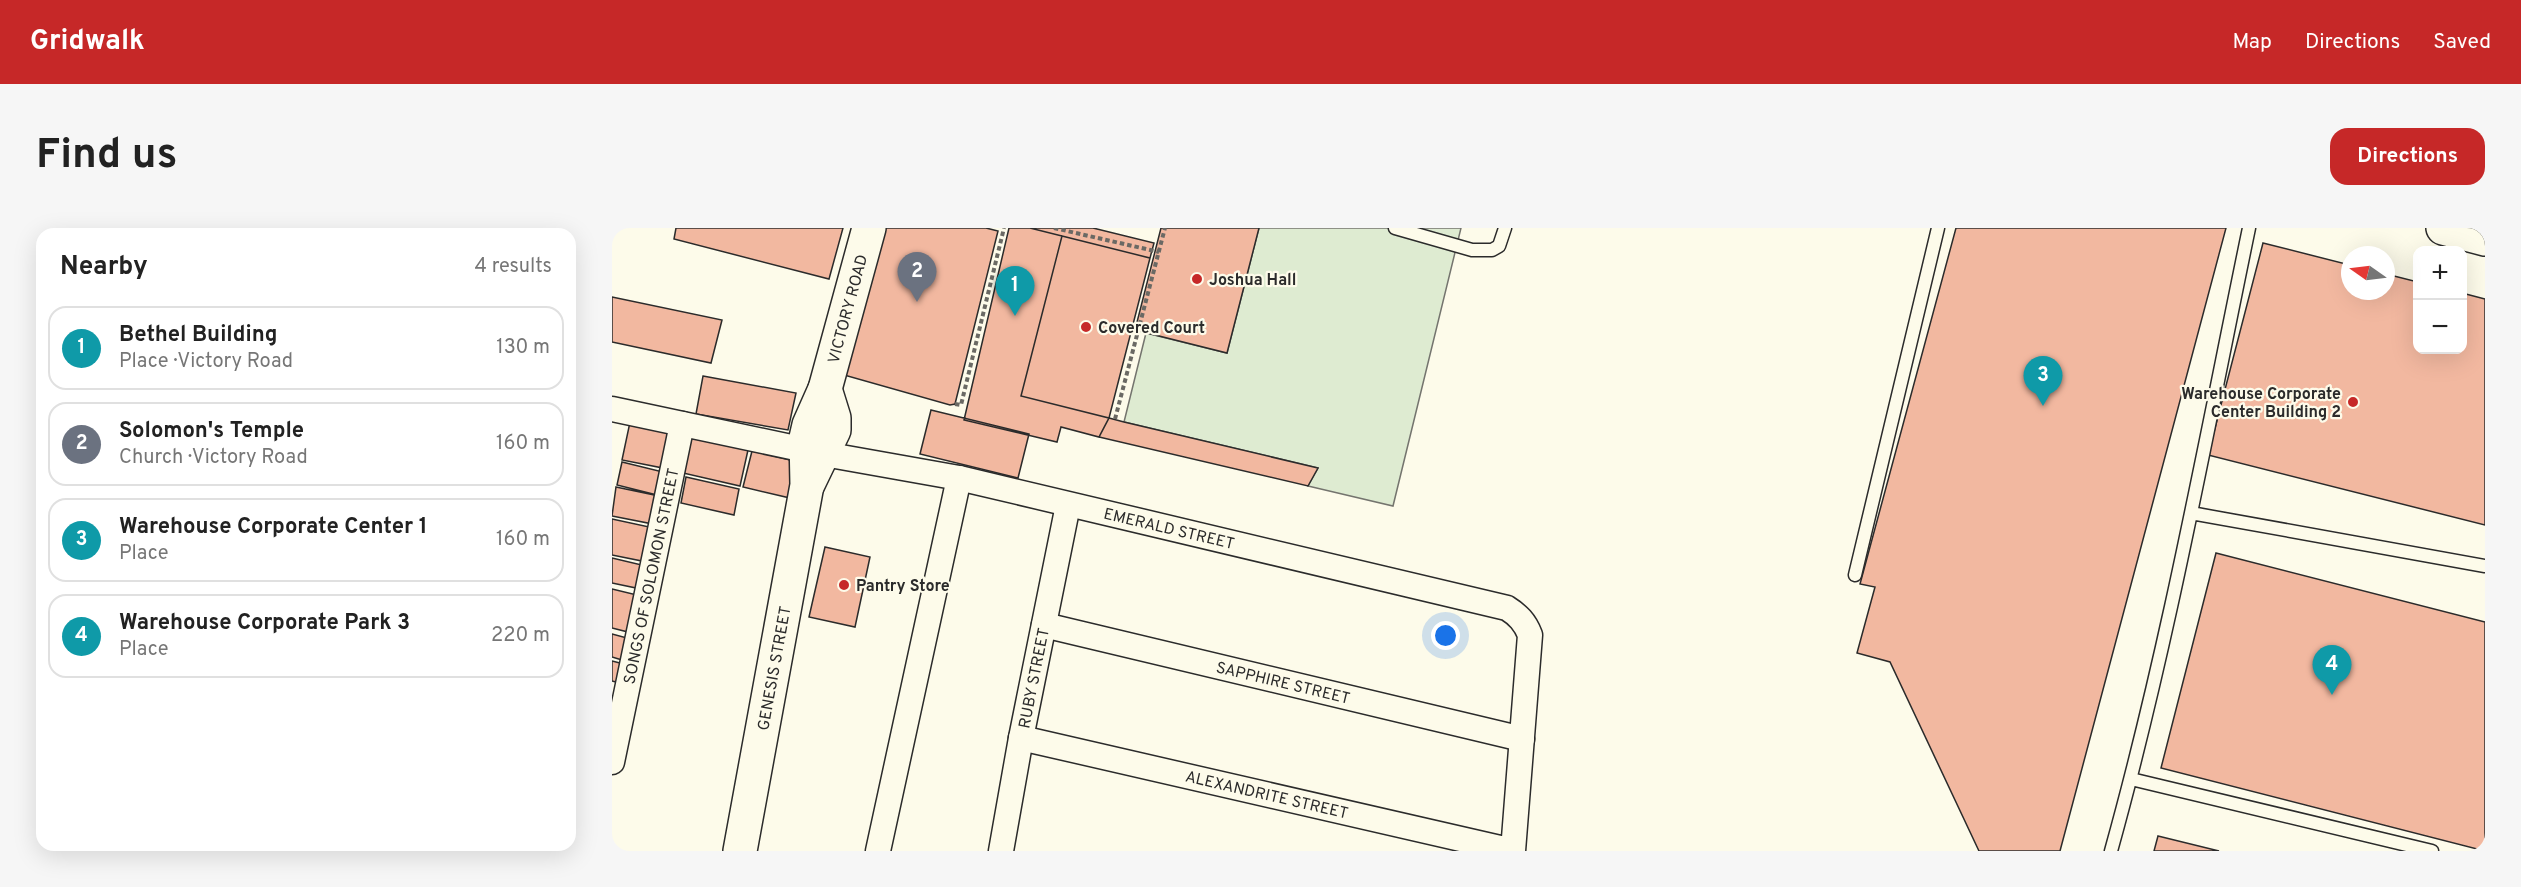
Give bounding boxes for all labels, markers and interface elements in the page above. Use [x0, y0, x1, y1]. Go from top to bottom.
text: Gridwalk [30, 24, 145, 60]
text: Map [2232, 29, 2272, 56]
text: Directions [2305, 29, 2400, 56]
text: Saved [2433, 29, 2491, 56]
button: Directions [2330, 128, 2485, 185]
text: Find us [36, 130, 177, 183]
north arrow [2341, 246, 2395, 300]
map controls [2413, 246, 2467, 354]
button: + [2413, 246, 2467, 300]
text: Nearby [60, 251, 148, 284]
street label: VICTORY ROAD [824, 253, 873, 366]
pin: 2 [898, 253, 936, 302]
text: 4 results [475, 254, 552, 280]
pin: 1 [996, 266, 1034, 316]
place label: Joshua Hall [1209, 271, 1296, 291]
marker: Joshua Hall [1190, 272, 1204, 286]
button: − [2413, 300, 2467, 354]
place label: Covered Court [1098, 319, 1205, 339]
marker: Covered Court [1079, 320, 1093, 334]
text: Bethel Building [119, 322, 278, 349]
text: 1 [78, 335, 86, 361]
text: 130 m [496, 335, 550, 361]
text: Place · Victory Road [119, 349, 293, 375]
pin: 3 [2024, 356, 2062, 406]
place label: Warehouse Corporate Center Building 2 [2181, 385, 2341, 423]
marker: Warehouse Corporate Center Building 2 [2346, 395, 2360, 409]
text: Solomon's Temple [119, 418, 304, 445]
text: 2 [75, 431, 88, 457]
text: 160 m [496, 431, 550, 457]
text: Church · Victory Road [119, 445, 308, 471]
street label: SONGS OF SOLOMON STREET [620, 467, 685, 686]
street label: EMERALD STREET [1101, 505, 1236, 555]
text: Warehouse Corporate Center 1 [119, 514, 428, 541]
text: 3 [76, 527, 88, 553]
text: 160 m [496, 527, 550, 553]
text: Place [119, 541, 169, 567]
place label: Pantry Store [856, 577, 950, 597]
marker: Pantry Store [837, 578, 851, 592]
street label: GENESIS STREET [754, 604, 797, 732]
text: Warehouse Corporate Park 3 [119, 610, 410, 637]
your location [1431, 621, 1460, 650]
text: 4 [75, 623, 88, 649]
text: 220 m [491, 623, 550, 649]
street label: RUBY STREET [1015, 626, 1055, 730]
text: Place [119, 637, 169, 663]
pin: 4 [2312, 646, 2352, 695]
street label: SAPPHIRE STREET [1214, 658, 1352, 710]
street label: ALEXANDRITE STREET [1183, 767, 1350, 824]

